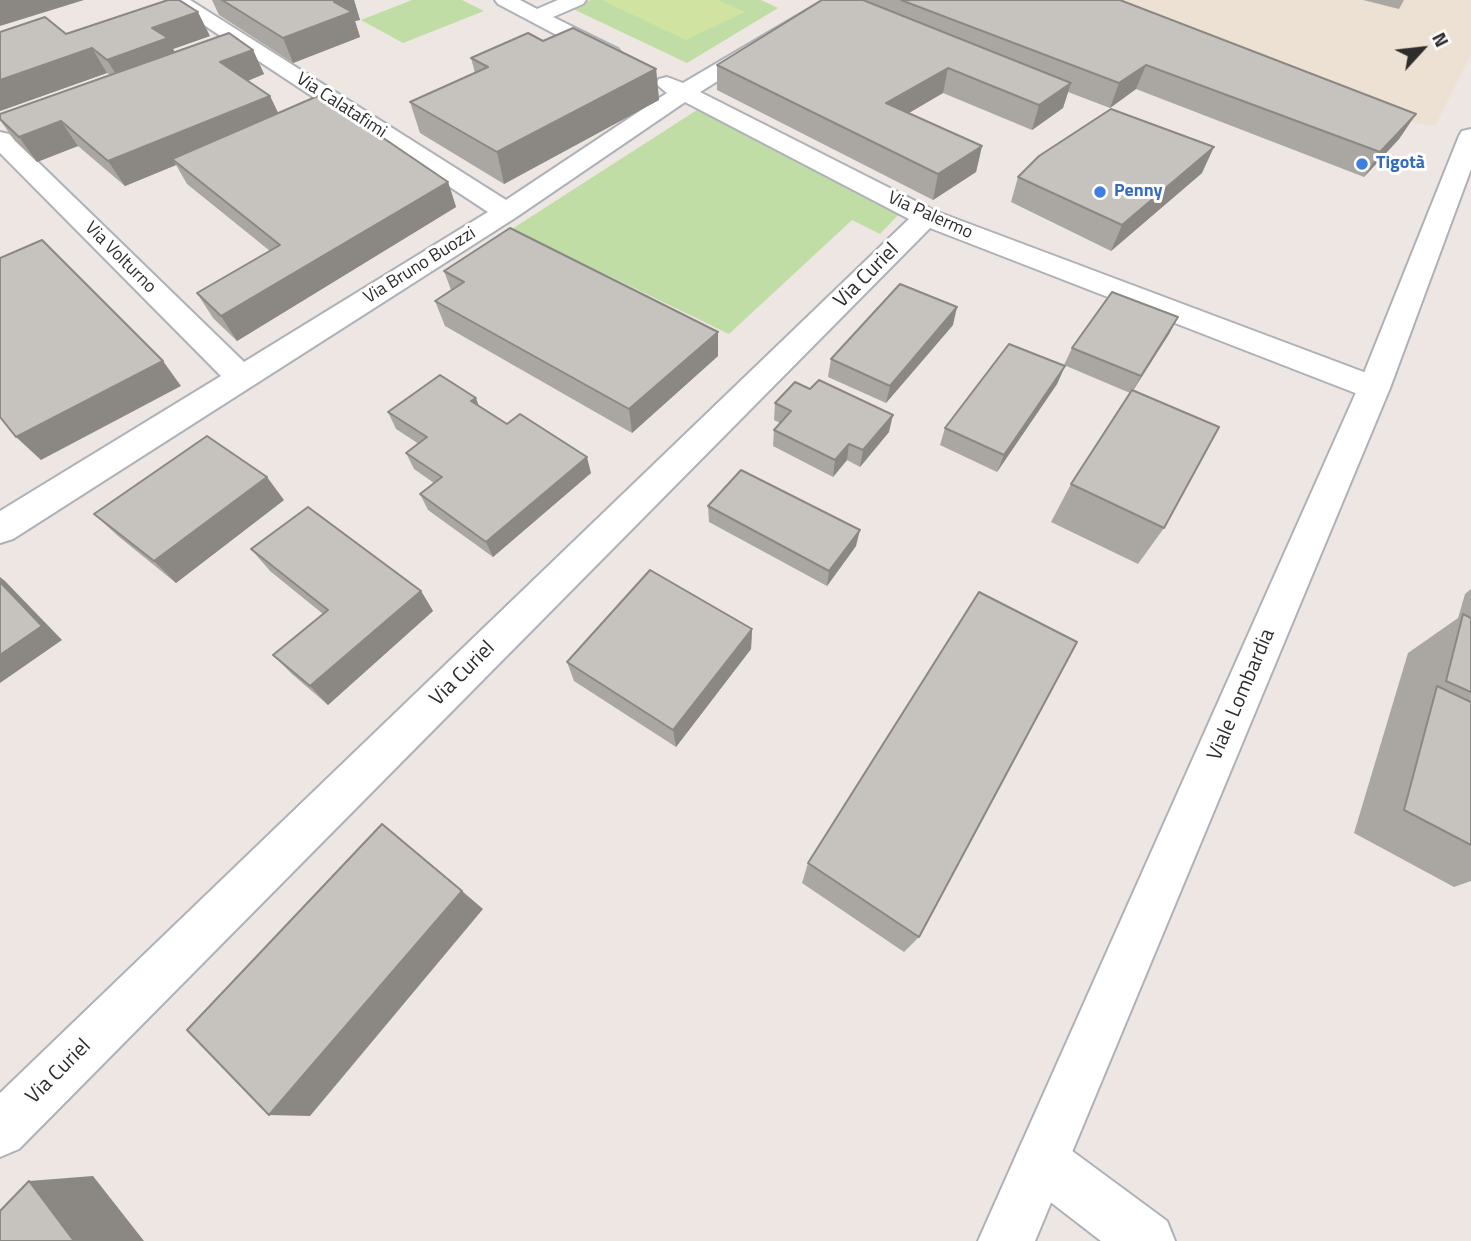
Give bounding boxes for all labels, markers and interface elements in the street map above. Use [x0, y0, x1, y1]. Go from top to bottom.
north arrow [1387, 14, 1457, 84]
text: N [1425, 27, 1457, 52]
street label: Via Calatafimi [292, 69, 390, 143]
place label: Tigotà [1376, 153, 1425, 175]
marker: Tigotà [1354, 156, 1370, 172]
place label: Penny [1114, 181, 1163, 203]
marker: Penny [1092, 184, 1108, 200]
street label: Via Palermo [884, 188, 976, 244]
street label: Via Volturno [80, 218, 160, 298]
street label: Via Bruno Buozzi [360, 223, 480, 309]
street label: Via Curiel [829, 238, 905, 314]
street label: Viale Lombardia [1203, 625, 1281, 765]
street label: Via Curiel [425, 636, 501, 712]
street label: Via Curiel [21, 1034, 97, 1110]

